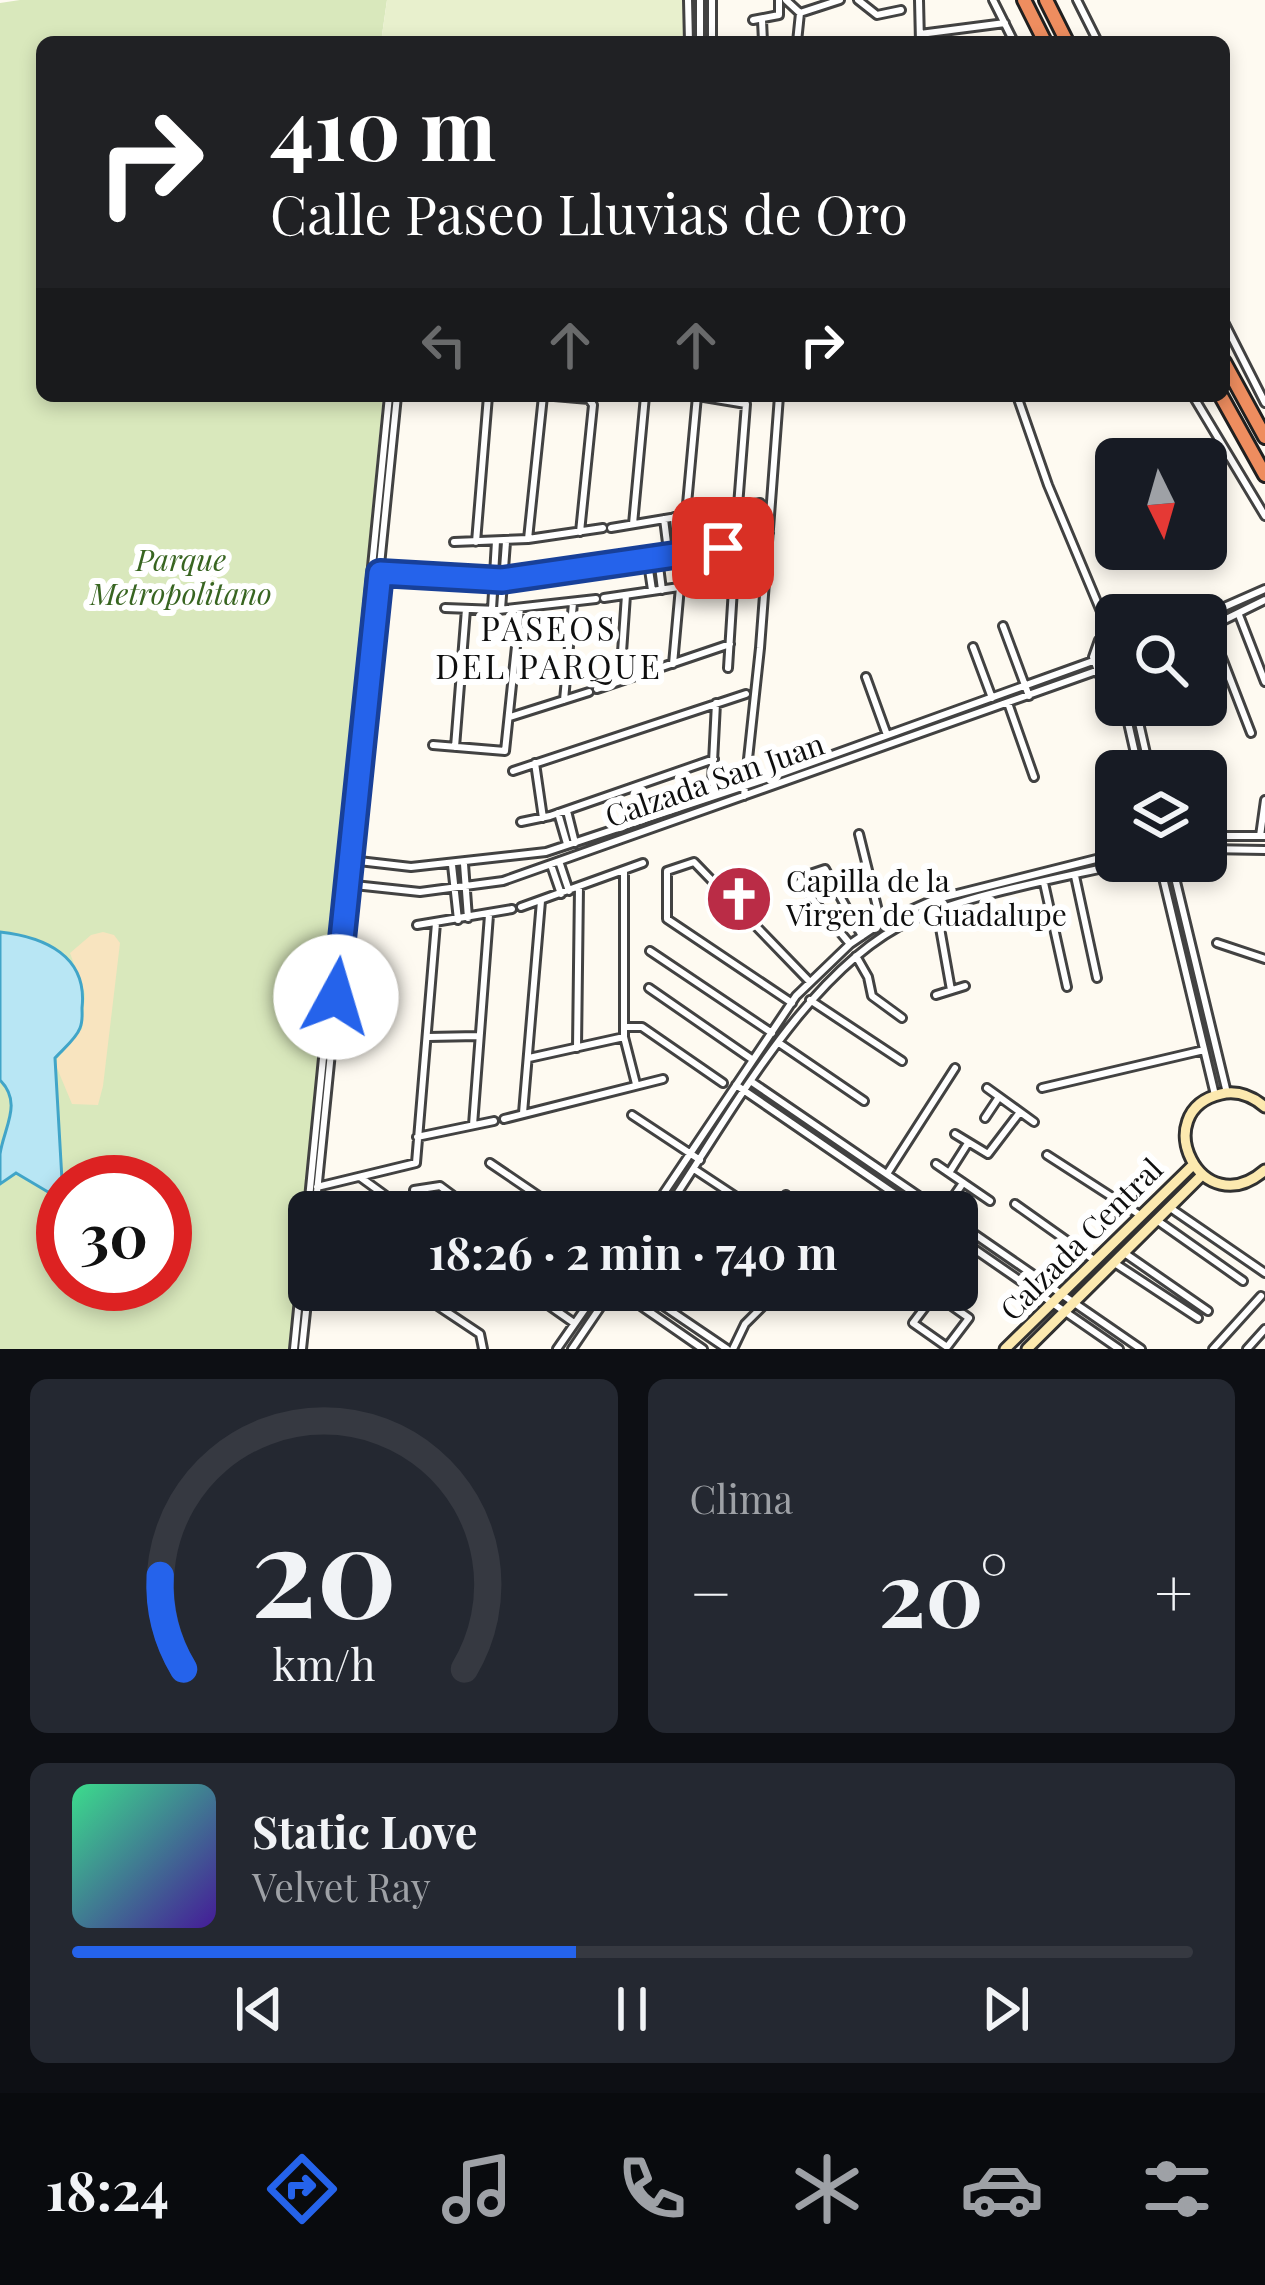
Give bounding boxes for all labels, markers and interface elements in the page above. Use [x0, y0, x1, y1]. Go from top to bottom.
text: 410 m [270, 70, 496, 182]
icon: right [72, 84, 228, 240]
text: Calle Paseo Lluvias de Oro [270, 177, 908, 249]
icon: left [411, 312, 477, 378]
icon: ahead [537, 312, 603, 378]
icon: ahead [663, 312, 729, 378]
icon: right [789, 312, 855, 378]
north arrow [1095, 438, 1227, 570]
map controls [1095, 438, 1227, 882]
pin [672, 497, 774, 599]
icon: arrive [690, 515, 756, 581]
park label: Parque Metropolitano [88, 539, 272, 613]
button: search [1095, 594, 1227, 726]
district label: PASEOS DEL PARQUE [435, 605, 663, 687]
street label: Calzada San Juan [600, 723, 829, 835]
button: layers [1095, 750, 1227, 882]
place label: Capilla de la Virgen de Guadalupe [785, 860, 1067, 934]
church icon: Capilla de la Virgen de Guadalupe [704, 864, 774, 934]
position arrow [273, 934, 399, 1060]
street label: Calzada Central [991, 1149, 1170, 1328]
speed limit sign: 30 [36, 1155, 192, 1311]
text: 18:26 · 2 min · 740 m [428, 1221, 838, 1281]
text: Clima [690, 1472, 793, 1524]
text: 20 [251, 1483, 397, 1649]
text: 20° [878, 1531, 1008, 1651]
text: − [690, 1547, 732, 1635]
text: + [1154, 1547, 1193, 1635]
text: km/h [272, 1635, 375, 1692]
text: Static Love [252, 1800, 477, 1860]
text: Velvet Ray [252, 1860, 431, 1912]
icon: previous [226, 1976, 292, 2042]
icon: pause [599, 1976, 665, 2042]
icon: next [973, 1976, 1039, 2042]
icon: directions [260, 2147, 344, 2231]
icon: music [435, 2147, 519, 2231]
icon: phone [610, 2147, 694, 2231]
icon: climate [785, 2147, 869, 2231]
icon: car [960, 2147, 1044, 2231]
icon: filters [1135, 2147, 1219, 2231]
text: 18:24 [46, 2153, 169, 2225]

